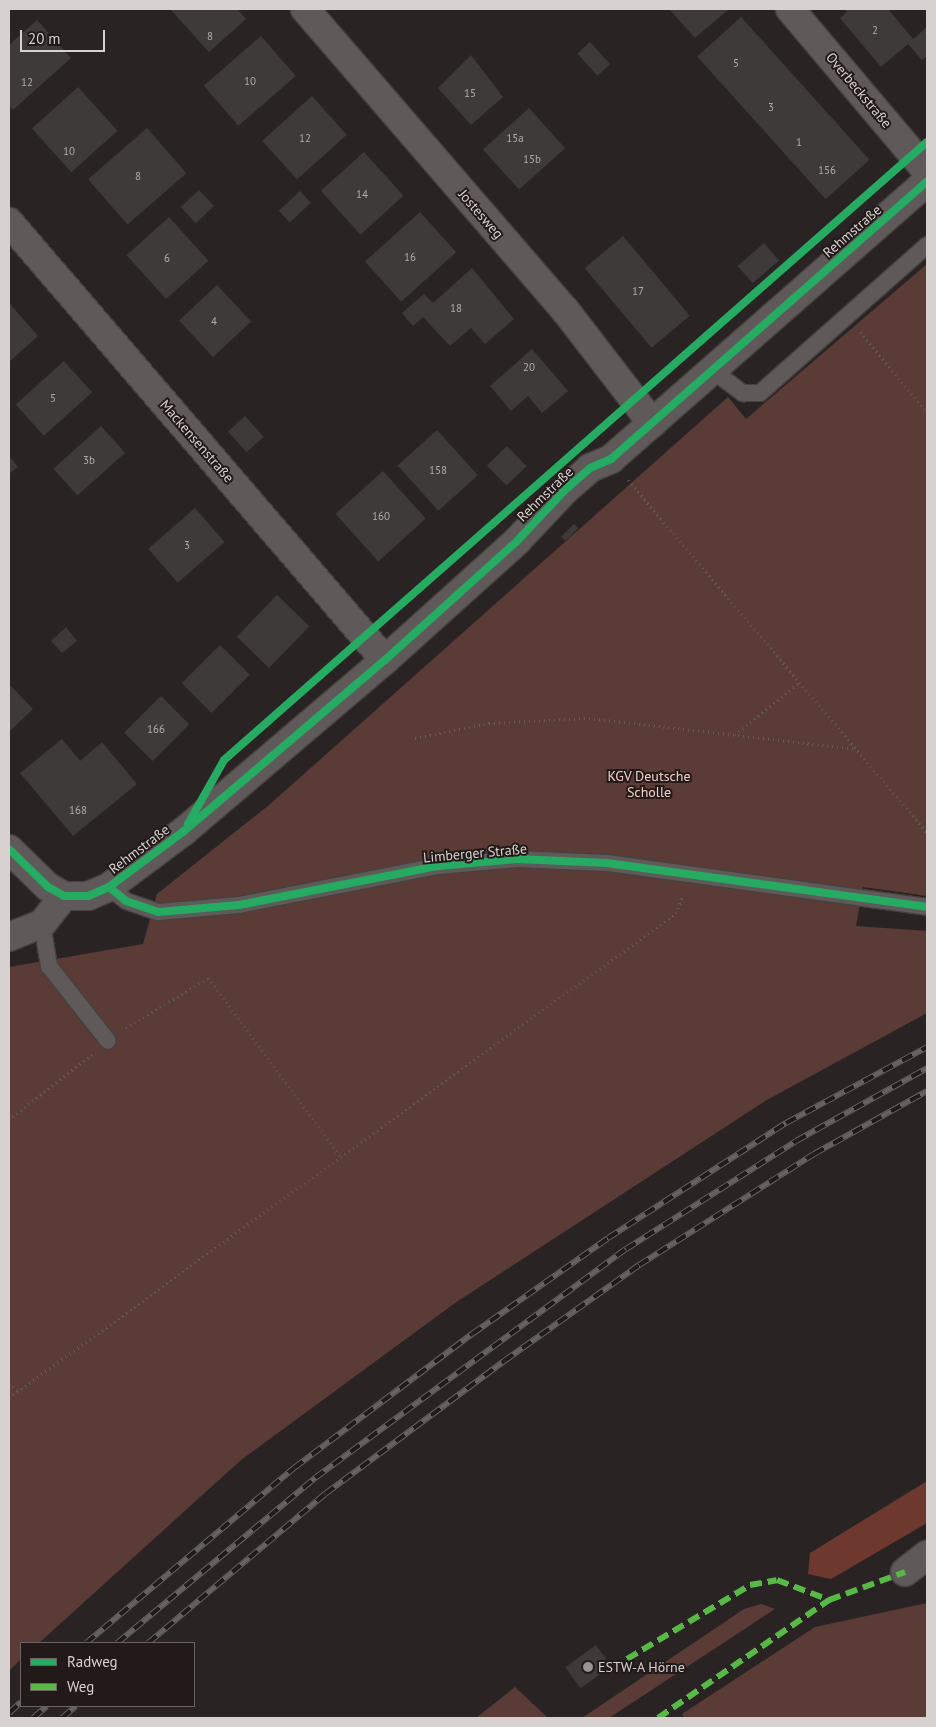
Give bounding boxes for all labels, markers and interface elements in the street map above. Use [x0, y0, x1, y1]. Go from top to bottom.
scale bar [22, 20, 108, 52]
house number: 2 [872, 23, 878, 37]
text: 20 m [28, 29, 61, 48]
house number: 8 [207, 29, 213, 43]
street label: Overbeckstraße [823, 49, 895, 131]
house number: 5 [733, 56, 739, 70]
house number: 10 [244, 74, 256, 88]
house number: 12 [21, 75, 33, 89]
house number: 15 [464, 86, 476, 100]
house number: 3 [768, 100, 774, 114]
house number: 12 [299, 131, 311, 145]
house number: 15a [506, 131, 524, 145]
house number: 1 [796, 135, 802, 149]
house number: 10 [63, 144, 75, 158]
house number: 15b [523, 152, 541, 166]
house number: 156 [818, 163, 836, 177]
house number: 8 [135, 169, 141, 183]
street label: Jostesweg [455, 186, 507, 242]
house number: 14 [356, 187, 368, 201]
street label: Rehmstraße [819, 201, 885, 261]
house number: 16 [404, 250, 416, 264]
house number: 6 [164, 251, 170, 265]
house number: 17 [632, 284, 644, 298]
house number: 18 [450, 301, 462, 315]
house number: 4 [211, 314, 217, 328]
house number: 20 [523, 360, 535, 374]
house number: 5 [50, 391, 56, 405]
street label: Mackensenstraße [157, 396, 237, 486]
house number: 3b [83, 453, 95, 467]
house number: 158 [429, 463, 447, 477]
street label: Rehmstraße [513, 463, 577, 525]
house number: 160 [372, 509, 390, 523]
house number: 3 [184, 538, 190, 552]
house number: 166 [147, 722, 165, 736]
park label: KGV Deutsche Scholle [607, 768, 691, 800]
house number: 168 [69, 803, 87, 817]
street label: Rehmstraße [105, 821, 173, 877]
street label: Limberger Straße [422, 840, 528, 866]
legend [20, 1642, 195, 1707]
text: Radweg [67, 1652, 118, 1671]
place label: ESTW-A Hörne [598, 1659, 685, 1675]
marker: ESTW-A Hörne [582, 1661, 594, 1673]
text: Weg [67, 1677, 94, 1696]

